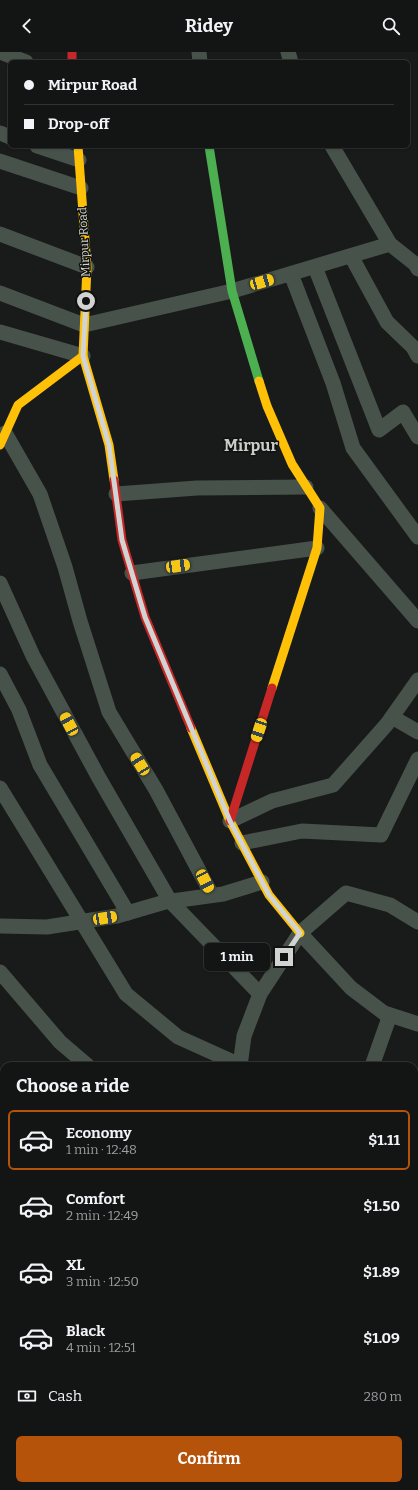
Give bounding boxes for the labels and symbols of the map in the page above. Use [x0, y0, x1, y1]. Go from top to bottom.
street label: Mirpur Road [75, 207, 93, 277]
car [249, 273, 275, 291]
route start [77, 292, 95, 310]
district label: Mirpur [224, 436, 278, 455]
car [165, 558, 191, 574]
car [58, 711, 80, 737]
car [250, 717, 268, 743]
car [129, 751, 151, 777]
car [194, 868, 216, 894]
car [92, 910, 118, 926]
callout: 1 min [204, 943, 270, 971]
route end [275, 948, 293, 966]

